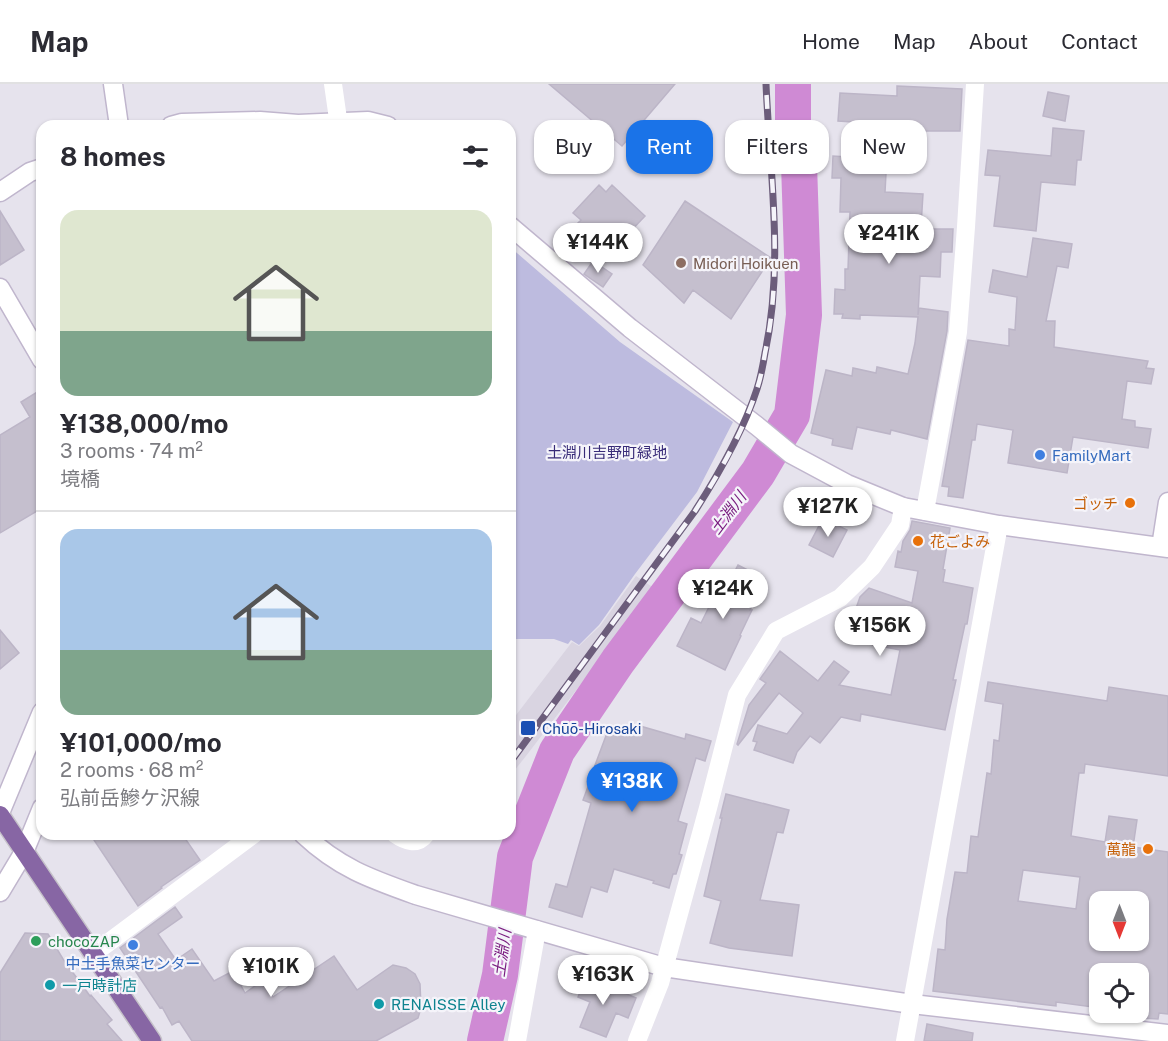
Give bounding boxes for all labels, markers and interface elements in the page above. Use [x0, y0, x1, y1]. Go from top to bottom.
text: Map [30, 25, 89, 58]
text: Home [802, 29, 860, 54]
text: Map [893, 29, 936, 54]
text: About [969, 29, 1028, 54]
text: Contact [1061, 29, 1138, 54]
chip: Buy [534, 120, 614, 174]
chip: Rent [626, 120, 713, 174]
chip: Filters [725, 120, 829, 174]
chip: New [841, 120, 927, 174]
icon: filters [459, 140, 492, 173]
text: 8 homes [60, 141, 166, 172]
pin: ¥241K [847, 214, 931, 265]
text: ¥241K [858, 221, 920, 245]
pin: ¥144K [556, 223, 640, 274]
text: ¥144K [567, 230, 629, 254]
icon: home [222, 249, 330, 357]
place label: Midori Hoikuen [693, 255, 798, 272]
marker: Midori Hoikuen [674, 256, 688, 270]
text: ¥138,000/mo [60, 408, 228, 439]
text: 3 rooms · 74 m² [60, 439, 203, 463]
park label: 土淵川吉野町緑地 [547, 444, 667, 461]
place label: FamilyMart [1052, 447, 1131, 464]
marker: FamilyMart [1033, 448, 1047, 462]
text: 境橋 [60, 467, 100, 491]
water label: 土淵川 [706, 487, 751, 538]
pin: ¥127K [786, 487, 870, 538]
text: ¥127K [797, 494, 859, 518]
place label: ゴッチ [1073, 495, 1118, 512]
marker: ゴッチ [1123, 496, 1137, 510]
place label: 花ごよみ [930, 533, 990, 550]
marker: 花ごよみ [911, 534, 925, 548]
icon: home [222, 568, 330, 676]
pin: ¥124K [681, 569, 765, 620]
text: ¥124K [692, 576, 754, 600]
pin: ¥156K [838, 606, 922, 657]
text: ¥156K [849, 613, 911, 637]
marker: Chūō-Hirosaki [519, 719, 537, 737]
place label: Chūō-Hirosaki [542, 720, 642, 737]
text: ¥101,000/mo [60, 727, 222, 758]
text: 2 rooms · 68 m² [60, 758, 203, 782]
pin: ¥138K [590, 762, 674, 813]
text: ¥138K [601, 769, 663, 793]
text: 弘前岳鰺ケ沢線 [60, 786, 200, 810]
place label: 萬龍 [1106, 841, 1136, 858]
marker: 萬龍 [1141, 842, 1155, 856]
north arrow [1089, 891, 1149, 951]
map controls [1089, 891, 1149, 1023]
water label: 土淵川 [489, 926, 515, 978]
place label: chocoZAP [48, 933, 120, 950]
marker: chocoZAP [29, 934, 43, 948]
marker: 中土手魚菜センター [126, 938, 140, 952]
pin: ¥101K [229, 947, 313, 998]
text: ¥101K [242, 954, 300, 978]
place label: 中土手魚菜センター [65, 955, 201, 972]
pin: ¥163K [561, 955, 645, 1006]
text: ¥163K [572, 962, 634, 986]
button: locate [1089, 963, 1149, 1023]
place label: 一戸時計店 [62, 977, 137, 994]
marker: 一戸時計店 [43, 978, 57, 992]
place label: RENAISSE Alley [391, 996, 505, 1013]
marker: RENAISSE Alley [372, 997, 386, 1011]

